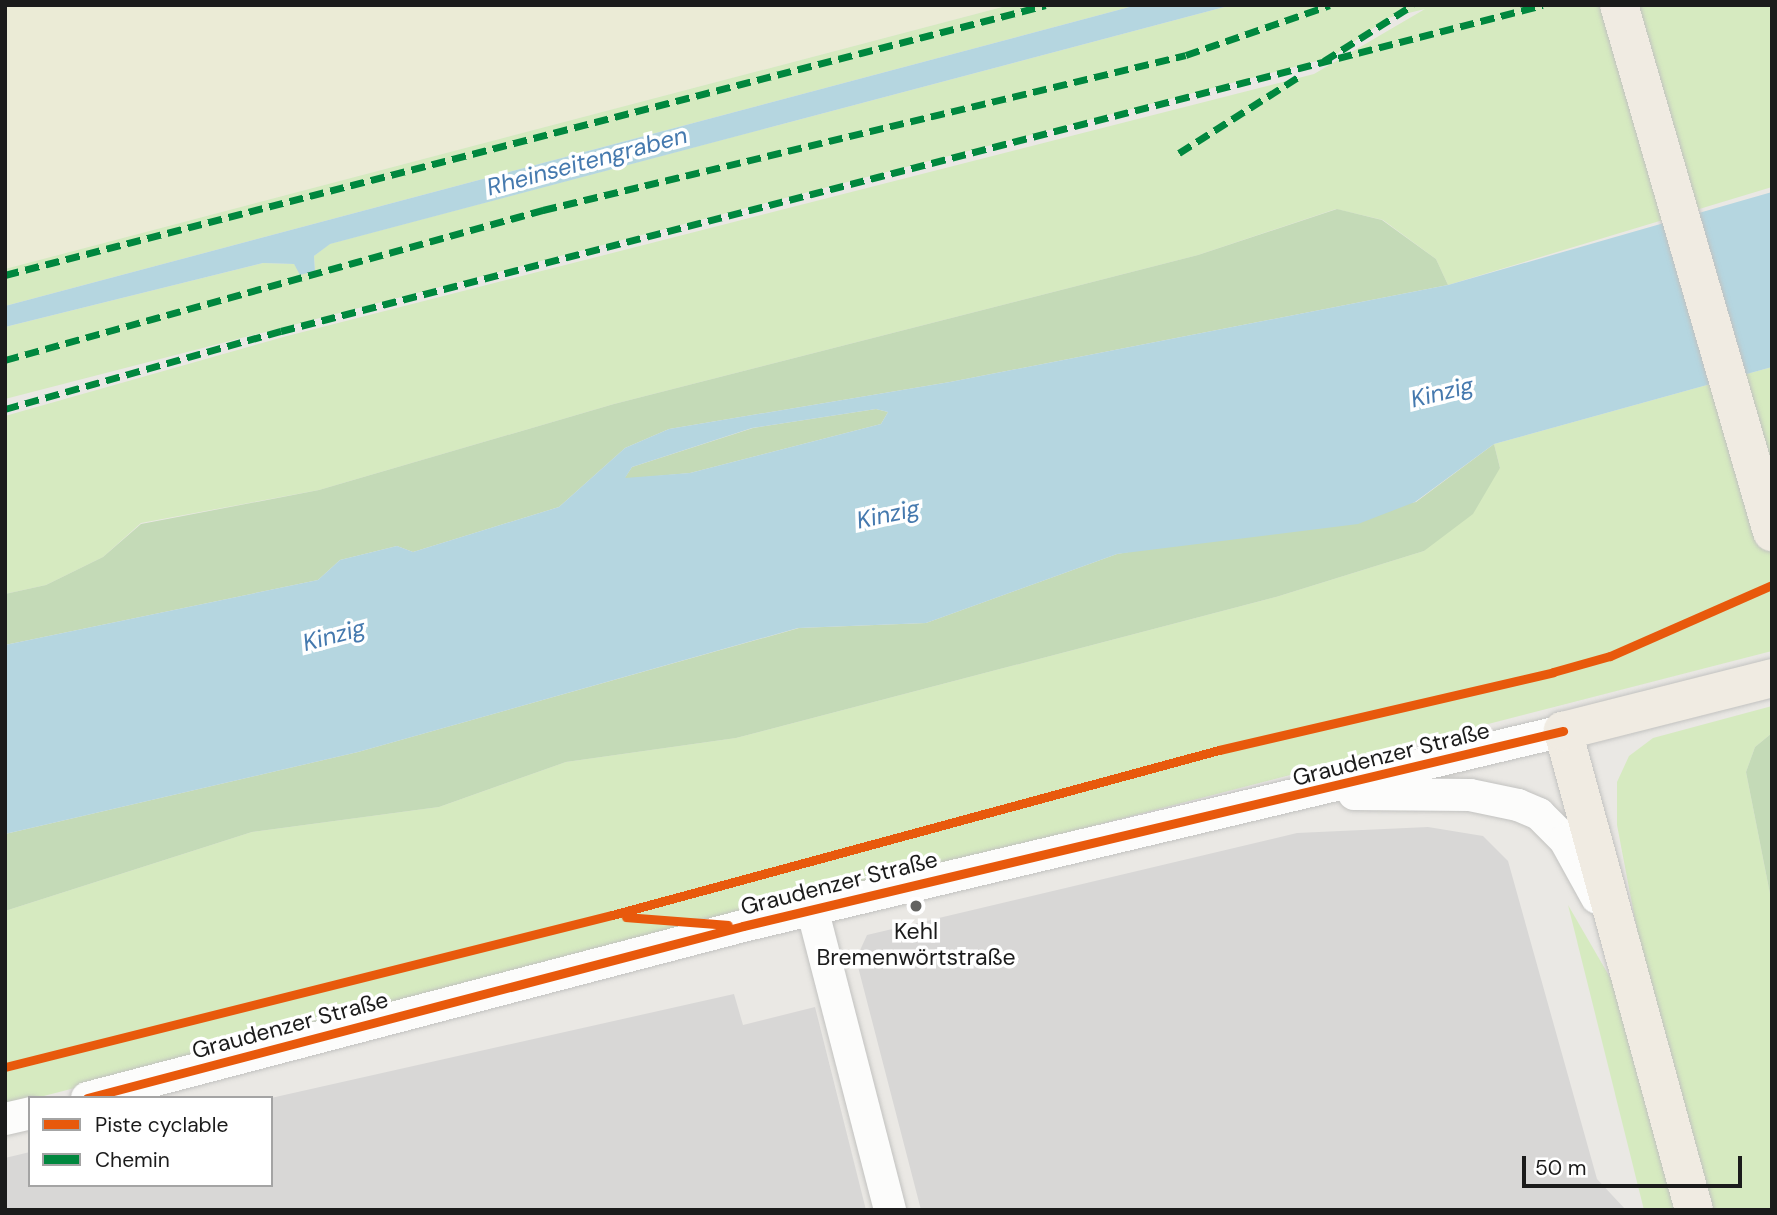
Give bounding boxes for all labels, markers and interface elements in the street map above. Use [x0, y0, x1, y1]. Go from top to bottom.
water label: Rheinseitengraben [483, 120, 691, 202]
water label: Kinzig [1408, 370, 1476, 414]
water label: Kinzig [854, 493, 922, 535]
water label: Kinzig [299, 613, 369, 657]
street label: Graudenzer Straße [1290, 716, 1492, 792]
street label: Graudenzer Straße [738, 845, 940, 921]
marker: Kehl Bremenwörtstraße [908, 898, 924, 914]
place label: Kehl Bremenwörtstraße [816, 917, 1016, 971]
street label: Graudenzer Straße [189, 986, 391, 1064]
legend [28, 1096, 273, 1187]
text: Piste cyclable [95, 1111, 228, 1139]
scale bar [1525, 1142, 1746, 1186]
text: Chemin [95, 1146, 170, 1174]
text: 50 m [1535, 1154, 1586, 1182]

